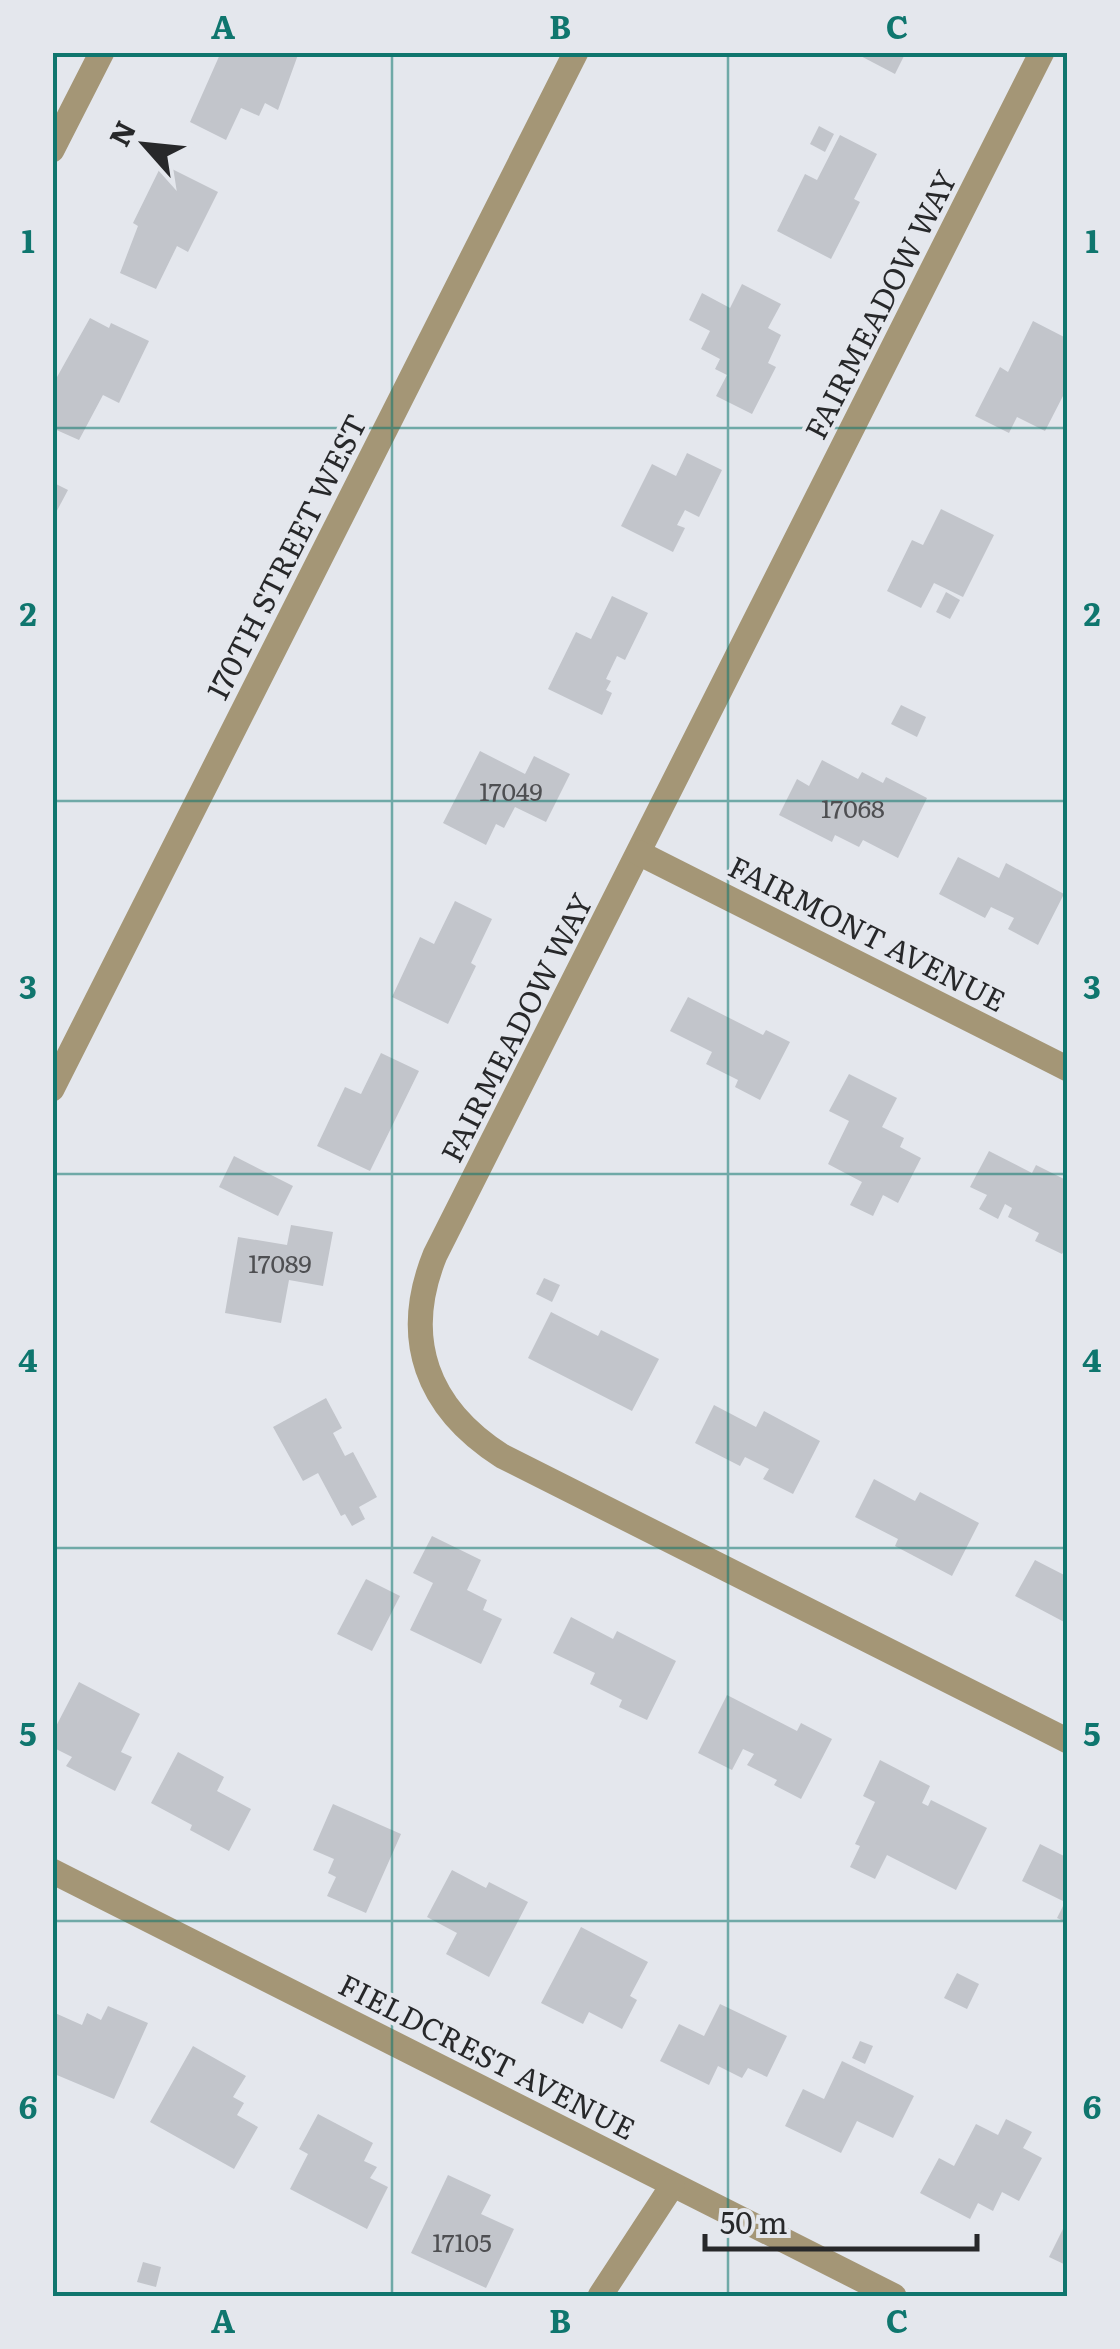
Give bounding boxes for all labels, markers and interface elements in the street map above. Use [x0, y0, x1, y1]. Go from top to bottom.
text: A [211, 1, 235, 49]
text: B [549, 1, 571, 49]
text: C [886, 1, 908, 49]
north arrow [95, 95, 195, 195]
text: N [97, 113, 145, 153]
street label: FAIRMEADOW WAY [792, 162, 966, 446]
text: 1 [21, 215, 35, 263]
text: 1 [1085, 215, 1099, 263]
street label: 170TH STREET WEST [194, 406, 376, 706]
text: 2 [19, 588, 37, 636]
text: 2 [1083, 588, 1101, 636]
house number: 17049 [479, 772, 543, 809]
house number: 17068 [821, 789, 885, 826]
street label: FAIRMONT AVENUE [722, 843, 1014, 1021]
street label: FAIRMEADOW WAY [428, 885, 602, 1169]
text: 3 [19, 961, 37, 1009]
text: 3 [1083, 961, 1101, 1009]
house number: 17089 [248, 1244, 312, 1281]
text: 4 [18, 1334, 38, 1382]
text: 4 [1082, 1334, 1102, 1382]
text: 5 [19, 1708, 37, 1756]
text: 5 [1083, 1708, 1101, 1756]
street label: FIELDCREST AVENUE [332, 1961, 644, 2149]
text: 6 [19, 2081, 37, 2129]
text: 6 [1083, 2081, 1101, 2129]
scale bar [705, 2189, 978, 2251]
text: 50 m [720, 2199, 788, 2243]
house number: 17105 [432, 2223, 492, 2260]
text: A [211, 2295, 235, 2343]
text: B [549, 2295, 571, 2343]
text: C [886, 2295, 908, 2343]

